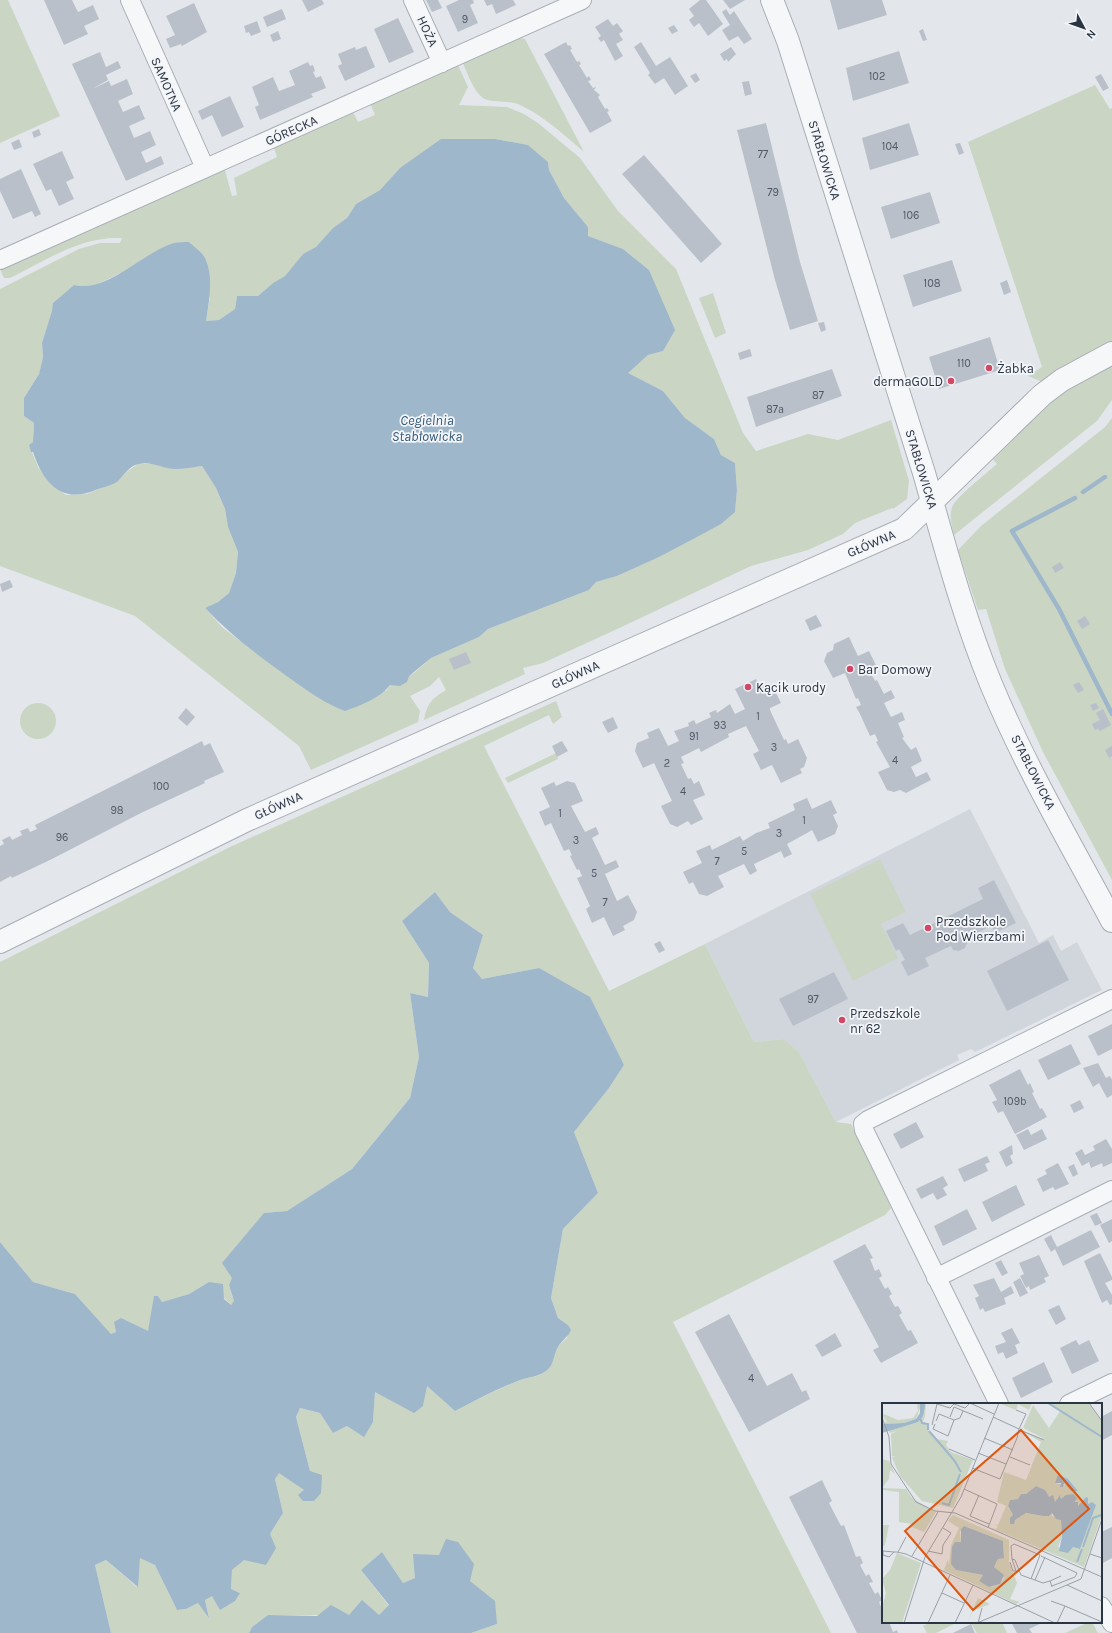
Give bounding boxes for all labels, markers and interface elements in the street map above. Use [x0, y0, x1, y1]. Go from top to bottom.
north arrow [1064, 8, 1104, 48]
street label: HOŻA [414, 13, 441, 49]
house number: 9 [462, 13, 468, 26]
text: N [1084, 27, 1099, 41]
street label: SAMOTNA [148, 55, 185, 114]
house number: 102 [869, 70, 885, 83]
street label: GÓRECKA [262, 111, 320, 149]
street label: STABŁOWICKA [805, 119, 844, 202]
house number: 104 [882, 140, 898, 153]
house number: 77 [758, 148, 768, 161]
house number: 79 [767, 186, 779, 199]
house number: 106 [903, 209, 919, 222]
house number: 108 [924, 277, 941, 290]
house number: 110 [957, 357, 971, 370]
place label: Żabka [997, 361, 1034, 376]
marker: Żabka [984, 363, 994, 373]
place label: dermaGOLD [873, 374, 943, 389]
marker: dermaGOLD [946, 376, 956, 386]
house number: 87 [812, 389, 824, 402]
house number: 87a [766, 403, 784, 416]
water label: Cegielnia Stabłowicka [392, 412, 462, 445]
street label: STABŁOWICKA [902, 428, 941, 511]
street label: GŁÓWNA [844, 526, 898, 560]
street label: GŁÓWNA [549, 656, 602, 692]
place label: Bar Domowy [858, 662, 931, 677]
marker: Bar Domowy [845, 664, 855, 674]
place label: Kącik urody [756, 680, 825, 695]
marker: Kącik urody [743, 682, 753, 692]
house number: 1 [756, 710, 760, 723]
house number: 93 [714, 719, 726, 732]
house number: 91 [689, 730, 699, 743]
street label: STABŁOWICKA [1008, 732, 1059, 813]
house number: 3 [771, 741, 777, 754]
house number: 4 [892, 754, 898, 767]
house number: 2 [664, 757, 670, 770]
house number: 100 [153, 780, 169, 793]
house number: 4 [680, 785, 686, 798]
street label: GŁÓWNA [252, 787, 305, 823]
house number: 98 [110, 804, 124, 817]
house number: 1 [558, 807, 562, 820]
house number: 1 [802, 814, 806, 827]
house number: 3 [776, 827, 782, 840]
house number: 96 [56, 831, 68, 844]
house number: 3 [573, 834, 579, 847]
house number: 5 [741, 845, 747, 858]
house number: 7 [714, 855, 720, 868]
house number: 5 [591, 867, 597, 880]
house number: 7 [602, 896, 608, 909]
place label: Przedszkole Pod Wierzbami [936, 914, 1025, 944]
marker: Przedszkole Pod Wierzbami [923, 923, 933, 933]
house number: 97 [807, 993, 819, 1006]
place label: Przedszkole nr 62 [850, 1006, 921, 1036]
marker: Przedszkole nr 62 [837, 1015, 847, 1025]
house number: 109b [1003, 1095, 1027, 1108]
house number: 4 [748, 1372, 754, 1385]
inset map [882, 1403, 1102, 1623]

